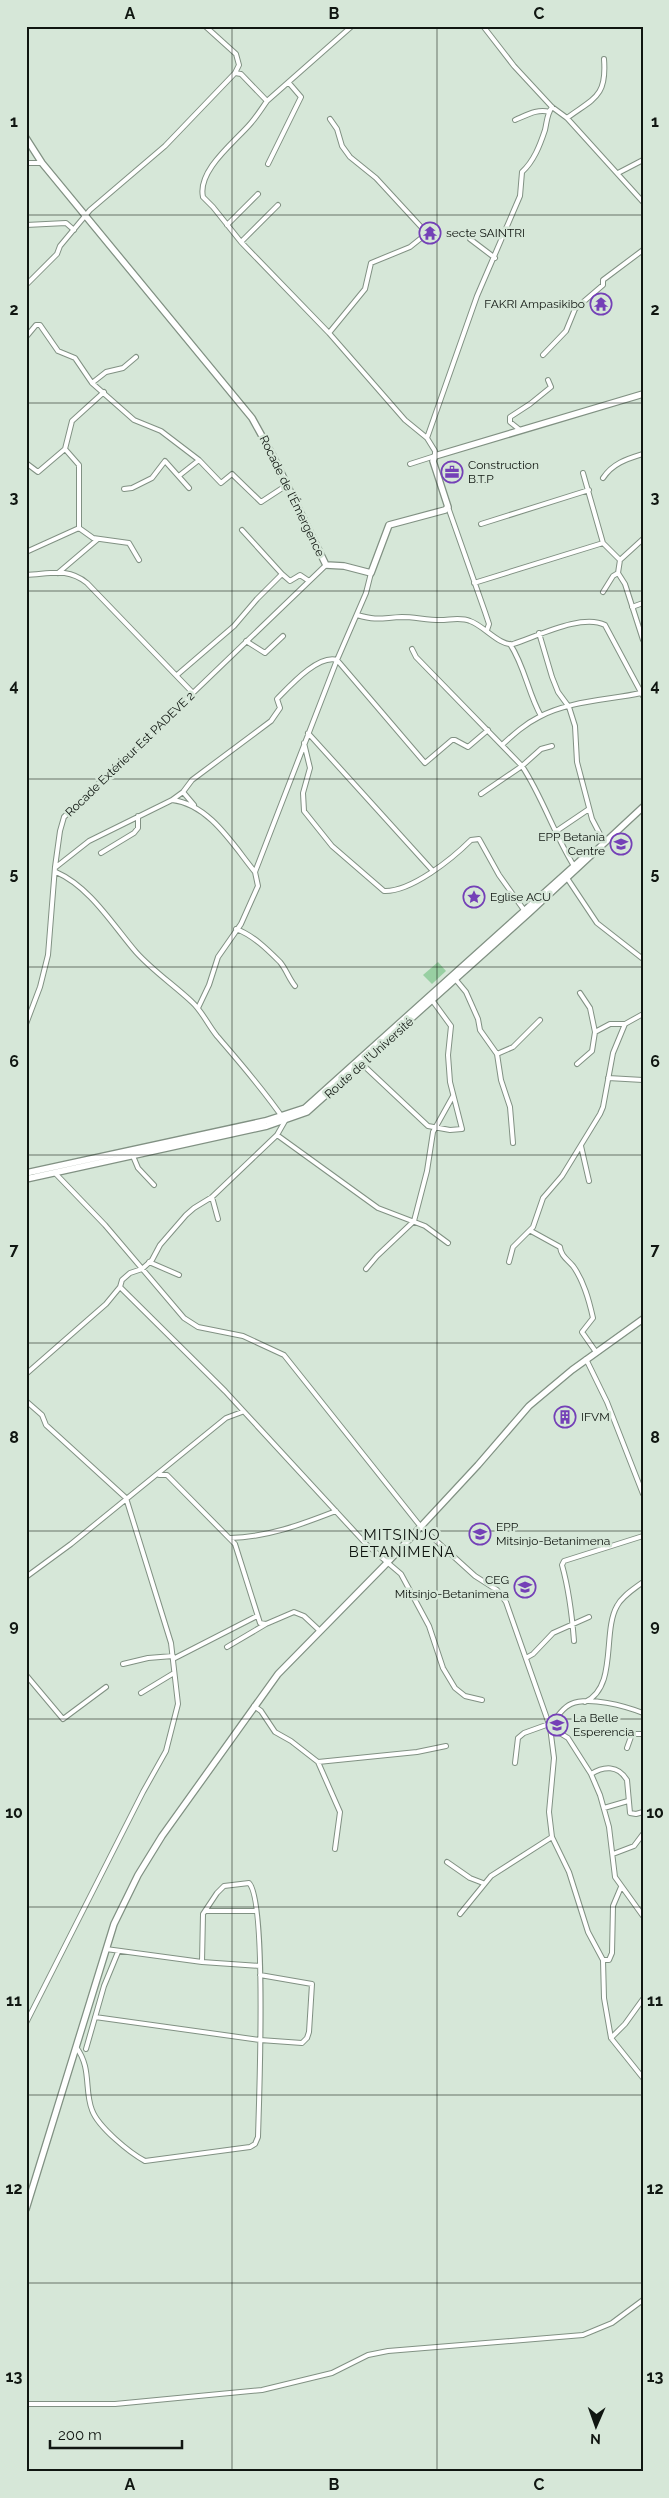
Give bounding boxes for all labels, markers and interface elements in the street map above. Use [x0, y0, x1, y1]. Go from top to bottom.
text: A [125, 4, 136, 23]
text: B [329, 4, 340, 23]
text: C [534, 4, 545, 23]
text: 1 [10, 112, 18, 131]
text: 1 [651, 112, 659, 131]
temple icon: secte SAINTRI [418, 221, 442, 245]
place label: secte SAINTRI [446, 226, 525, 240]
temple icon: FAKRI Ampasikibo [589, 292, 613, 316]
place label: FAKRI Ampasikibo [484, 297, 585, 311]
text: 2 [9, 300, 19, 319]
text: 2 [650, 300, 660, 319]
street label: Rocade de l'Émergence [257, 433, 327, 559]
place label: Construction B.T.P [468, 458, 539, 486]
office icon: Construction B.T.P [440, 460, 464, 484]
text: 3 [10, 488, 19, 507]
text: 3 [651, 488, 660, 507]
text: 4 [9, 676, 19, 695]
text: 4 [650, 676, 660, 695]
street label: Rocade Extérieur Est PADEVE 2 [63, 689, 197, 819]
place label: EPP Betania Centre [538, 830, 605, 858]
school or university icon: EPP Betania Centre [609, 832, 633, 856]
text: 5 [10, 864, 19, 883]
text: 5 [651, 864, 660, 883]
place icon: Eglise ACU [462, 885, 486, 909]
place label: Eglise ACU [490, 890, 551, 904]
street label: Route de l'Université [322, 1015, 416, 1101]
text: 6 [9, 1052, 19, 1071]
text: 6 [650, 1052, 660, 1071]
text: 7 [10, 1240, 19, 1259]
text: 7 [651, 1240, 660, 1259]
building icon: IFVM [553, 1405, 577, 1429]
place label: IFVM [581, 1410, 610, 1424]
text: 8 [9, 1428, 19, 1447]
text: 8 [650, 1428, 660, 1447]
place label: EPP Mitsinjo-Betanimena [496, 1520, 610, 1548]
school or university icon: EPP Mitsinjo-Betanimena [468, 1522, 492, 1546]
district label: MITSINJO BETANIMENA [349, 1526, 455, 1561]
place label: CEG Mitsinjo-Betanimena [395, 1573, 509, 1601]
school or university icon: CEG Mitsinjo-Betanimena [513, 1575, 537, 1599]
text: 9 [9, 1616, 19, 1635]
text: 9 [650, 1616, 660, 1635]
place label: La Belle Esperencia [573, 1711, 634, 1739]
school or university icon: La Belle Esperencia [545, 1713, 569, 1737]
text: 10 [5, 1803, 23, 1822]
text: 10 [646, 1803, 664, 1822]
text: 11 [6, 1991, 22, 2010]
text: 11 [647, 1991, 663, 2010]
text: 12 [6, 2179, 22, 2198]
text: 12 [647, 2179, 663, 2198]
text: 13 [6, 2367, 22, 2386]
text: 13 [647, 2367, 663, 2386]
north arrow [572, 2400, 622, 2450]
scale bar [50, 2418, 182, 2450]
text: 200 m [58, 2426, 102, 2444]
text: N [590, 2431, 601, 2447]
text: A [125, 2475, 136, 2494]
text: B [329, 2475, 340, 2494]
text: C [534, 2475, 545, 2494]

